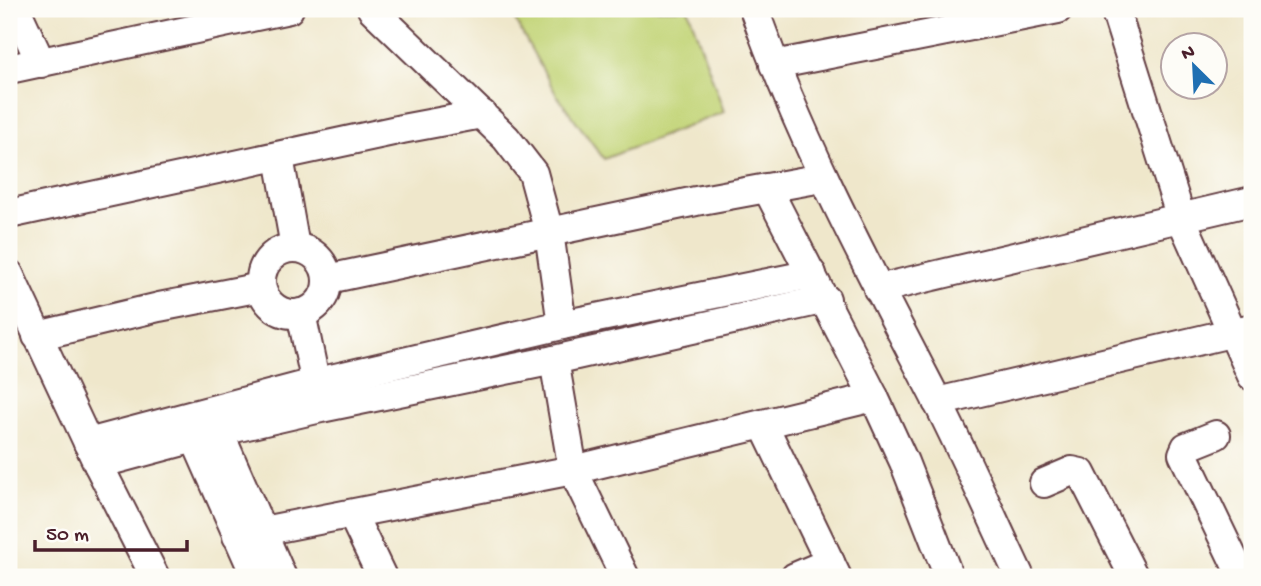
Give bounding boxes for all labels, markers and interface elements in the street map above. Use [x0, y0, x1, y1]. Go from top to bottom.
north arrow [1160, 32, 1230, 102]
text: N [1178, 41, 1199, 67]
scale bar [35, 509, 187, 553]
text: 50 m [46, 524, 89, 549]

